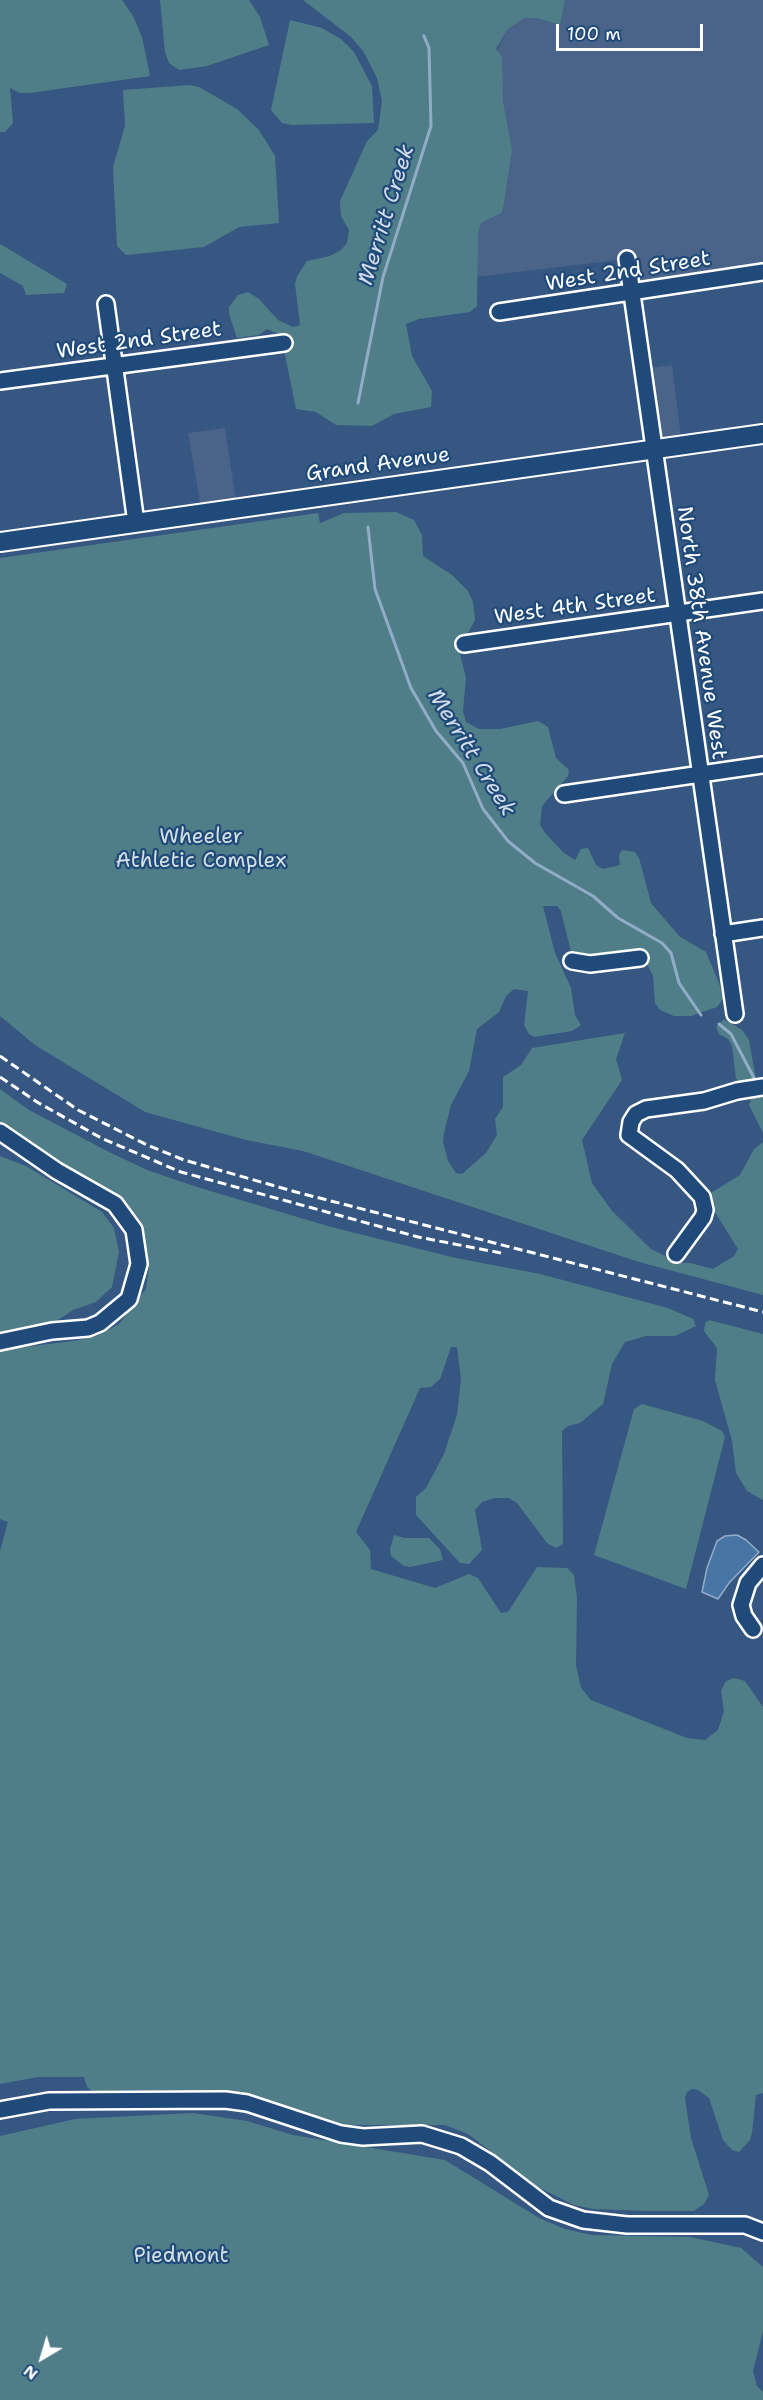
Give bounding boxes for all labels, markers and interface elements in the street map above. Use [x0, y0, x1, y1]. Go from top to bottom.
scale bar [559, 12, 706, 50]
text: 100 m [567, 22, 621, 46]
water label: Merritt Creek [353, 142, 421, 288]
street label: West 2nd Street [544, 247, 712, 297]
street label: West 2nd Street [55, 317, 223, 365]
street label: Grand Avenue [305, 442, 451, 488]
street label: North 38th Avenue West [671, 505, 731, 761]
street label: West 4th Street [493, 583, 657, 631]
water label: Merritt Creek [421, 684, 521, 822]
park label: Wheeler Athletic Complex [116, 825, 286, 875]
park label: Piedmont [133, 2244, 229, 2270]
north arrow [12, 2328, 72, 2388]
text: N [19, 2360, 42, 2385]

